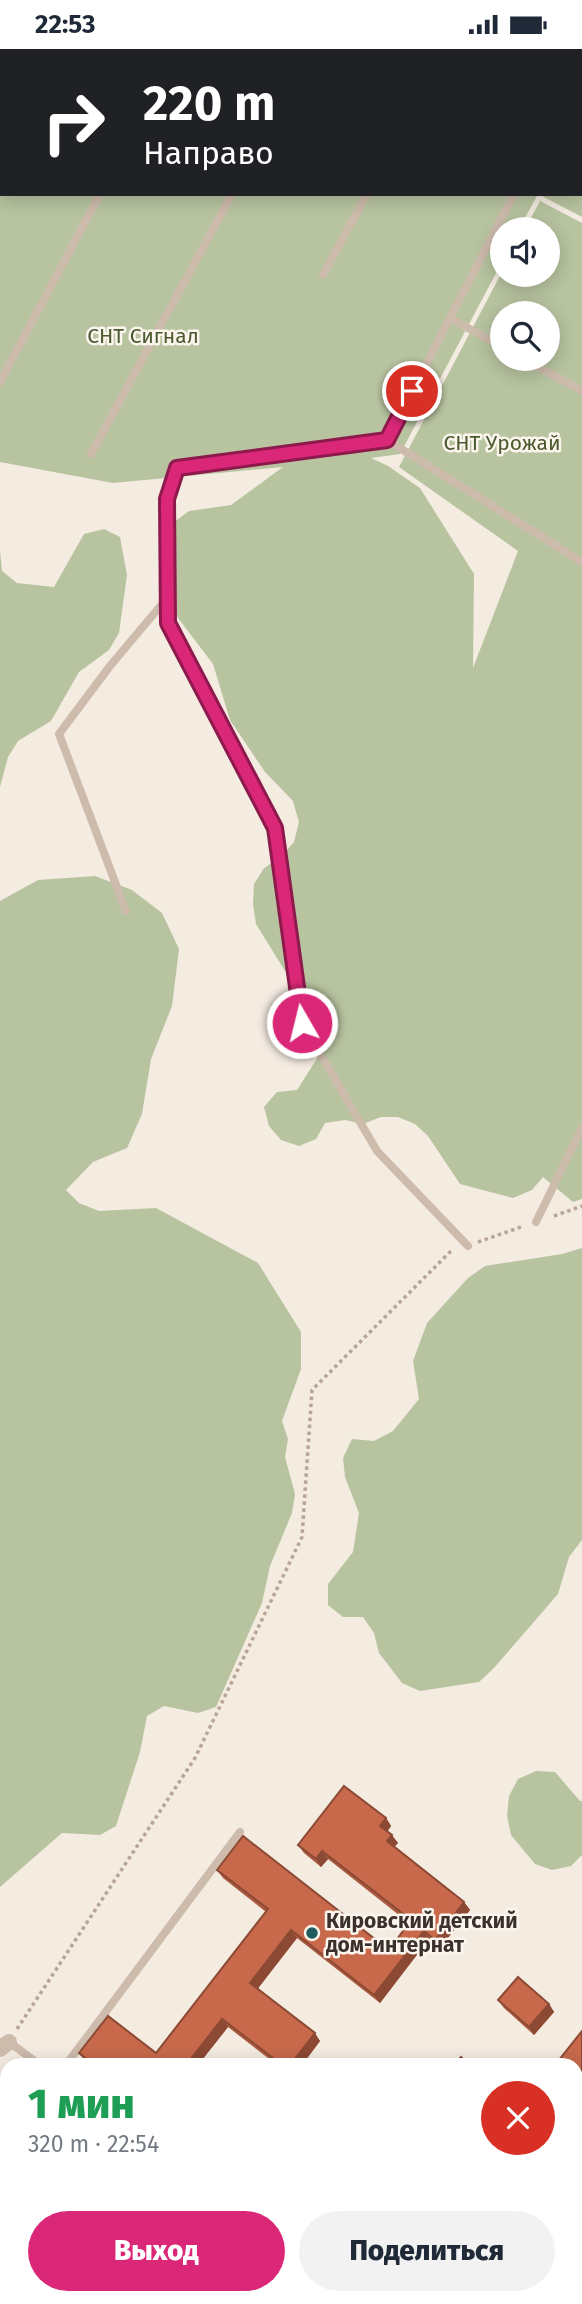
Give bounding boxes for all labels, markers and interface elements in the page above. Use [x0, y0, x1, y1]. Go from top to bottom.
text: 22:53 [35, 9, 96, 40]
text: 220 m [143, 74, 275, 133]
icon: right [28, 77, 119, 168]
text: Направо [143, 134, 274, 172]
map controls [490, 217, 560, 371]
button: sound [490, 217, 560, 287]
button: search [490, 301, 560, 371]
park label: СНТ Сигнал [87, 323, 199, 349]
pin [382, 361, 442, 421]
icon: arrive [393, 372, 431, 410]
park label: СНТ Урожай [443, 430, 561, 456]
position arrow [265, 986, 339, 1060]
place label: Кировский детский дом-интернат [326, 1908, 518, 1958]
marker: Кировский детский дом-интернат [304, 1925, 320, 1941]
text: 1 мин [28, 2079, 135, 2129]
button: close [481, 2081, 555, 2155]
text: 320 m · 22:54 [28, 2130, 159, 2158]
button: Выход [28, 2211, 285, 2291]
button: Поделиться [299, 2211, 555, 2291]

